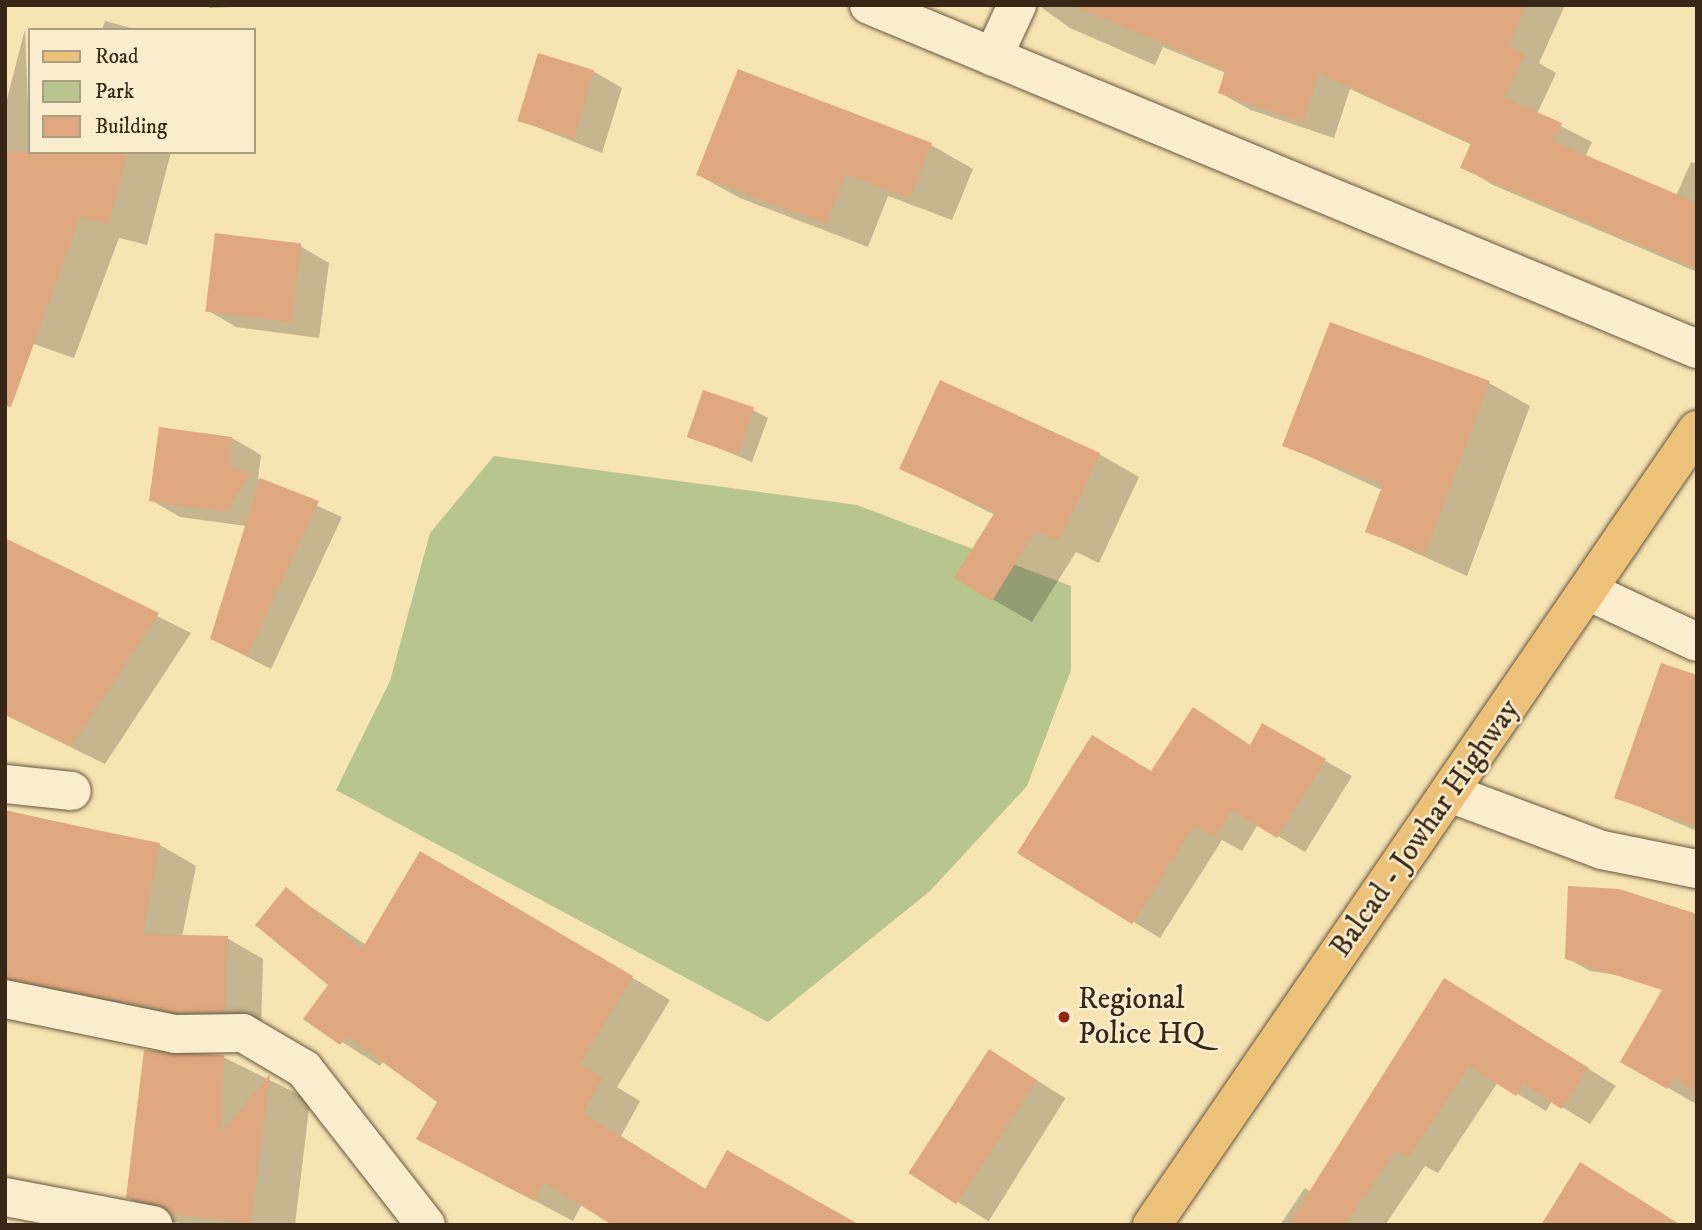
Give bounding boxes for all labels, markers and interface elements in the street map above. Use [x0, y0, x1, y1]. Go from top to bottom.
legend [28, 28, 256, 154]
text: Road [95, 44, 139, 70]
text: Park [95, 79, 134, 105]
text: Building [95, 114, 167, 140]
street label: Balcad - Jowhar Highway [1323, 693, 1529, 965]
place label: Regional Police HQ [1078, 982, 1205, 1052]
marker: Regional Police HQ [1056, 1009, 1072, 1025]

